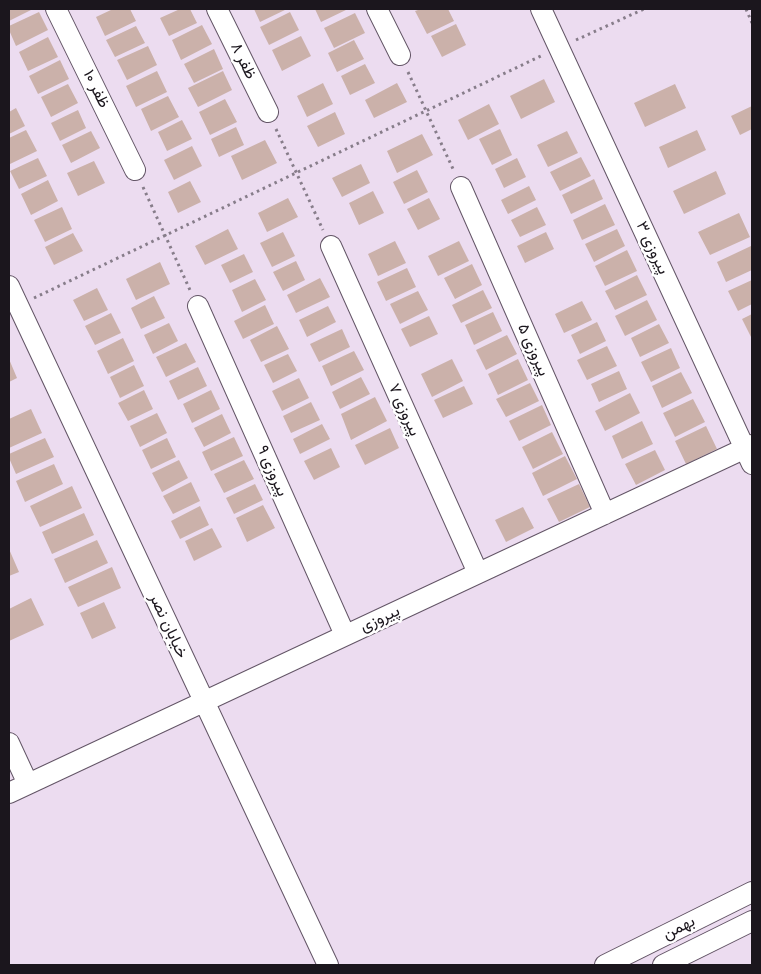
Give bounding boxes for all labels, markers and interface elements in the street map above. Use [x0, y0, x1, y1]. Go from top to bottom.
street label: ظفر ۸ [226, 40, 260, 82]
street label: ظفر ۱۰ [79, 67, 113, 111]
street label: پیروزی ۳ [631, 218, 673, 278]
street label: پیروزی ۵ [513, 321, 553, 379]
street label: پیروزی ۷ [384, 381, 424, 439]
street label: پیروزی ۹ [252, 443, 292, 499]
street label: خیابان نصر [145, 591, 191, 661]
street label: پیروزی [357, 601, 403, 637]
street label: بهمن [660, 912, 698, 944]

